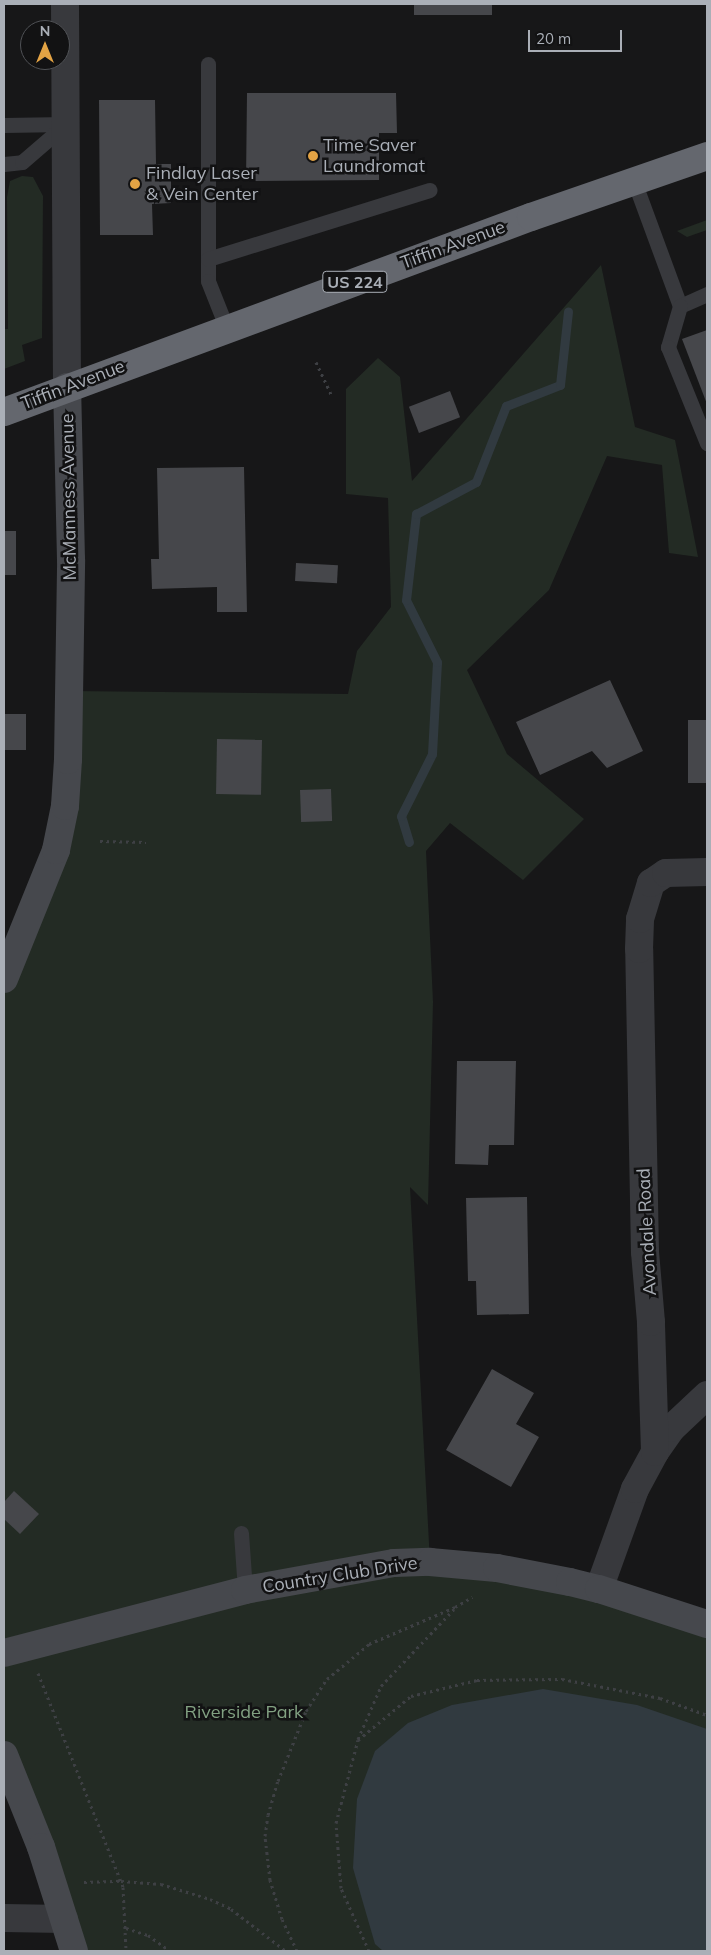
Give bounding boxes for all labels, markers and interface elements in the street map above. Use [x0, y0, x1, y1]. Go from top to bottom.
north arrow [20, 20, 70, 70]
scale bar [531, 20, 625, 52]
text: N [40, 22, 50, 40]
text: 20 m [536, 29, 571, 48]
place label: Time Saver Laundromat [323, 135, 425, 178]
marker: Time Saver Laundromat [307, 150, 319, 162]
place label: Findlay Laser & Vein Center [146, 163, 258, 205]
marker: Findlay Laser & Vein Center [128, 177, 142, 191]
street label: Tiffin Avenue [398, 216, 508, 274]
road number: US 224 [321, 268, 389, 296]
street label: Tiffin Avenue [18, 355, 128, 415]
street label: McManness Avenue [57, 413, 81, 581]
street label: Avondale Road [633, 1168, 661, 1296]
street label: Country Club Drive [261, 1552, 419, 1598]
park label: Riverside Park [185, 1701, 303, 1723]

